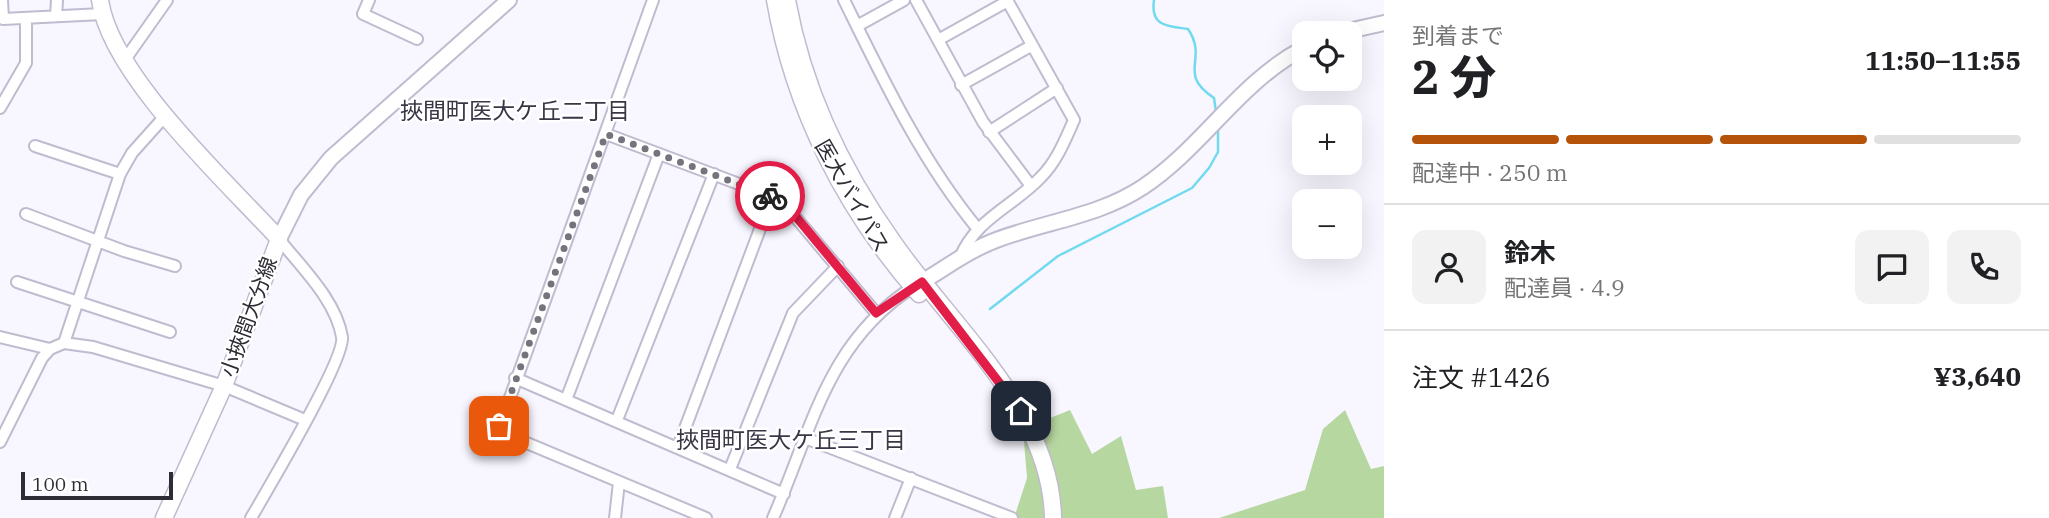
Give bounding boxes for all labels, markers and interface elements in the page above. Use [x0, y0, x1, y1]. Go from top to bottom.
text: 到着まで [1412, 20, 1504, 50]
map controls [1292, 21, 1362, 259]
button: locate [1292, 21, 1362, 91]
text: 11:50–11:55 [1865, 43, 2021, 77]
text: 2 分 [1412, 47, 1496, 107]
district label: 挾間町医大ケ丘二丁目 [400, 95, 630, 125]
button: + [1292, 105, 1362, 175]
street label: 医大バイパス [809, 134, 896, 257]
text: 配達中 · 250 m [1412, 157, 1568, 187]
courier [735, 161, 805, 231]
icon: bike [751, 177, 789, 215]
button: − [1292, 189, 1362, 259]
button: person [1412, 230, 1486, 304]
button: chat [1855, 230, 1929, 304]
button: phone [1947, 230, 2021, 304]
text: 鈴木 [1504, 235, 1556, 269]
street label: 小挾間大分線 [213, 253, 283, 381]
text: 配達員 · 4.9 [1504, 272, 1625, 302]
text: ¥3,640 [1934, 359, 2021, 393]
text: 注文 #1426 [1412, 360, 1551, 394]
pin [991, 381, 1051, 441]
icon: home [1002, 392, 1040, 430]
pin [469, 396, 529, 456]
icon: bag [480, 407, 518, 445]
district label: 挾間町医大ケ丘三丁目 [676, 424, 906, 454]
scale bar [21, 469, 173, 501]
text: 100 m [32, 472, 89, 496]

